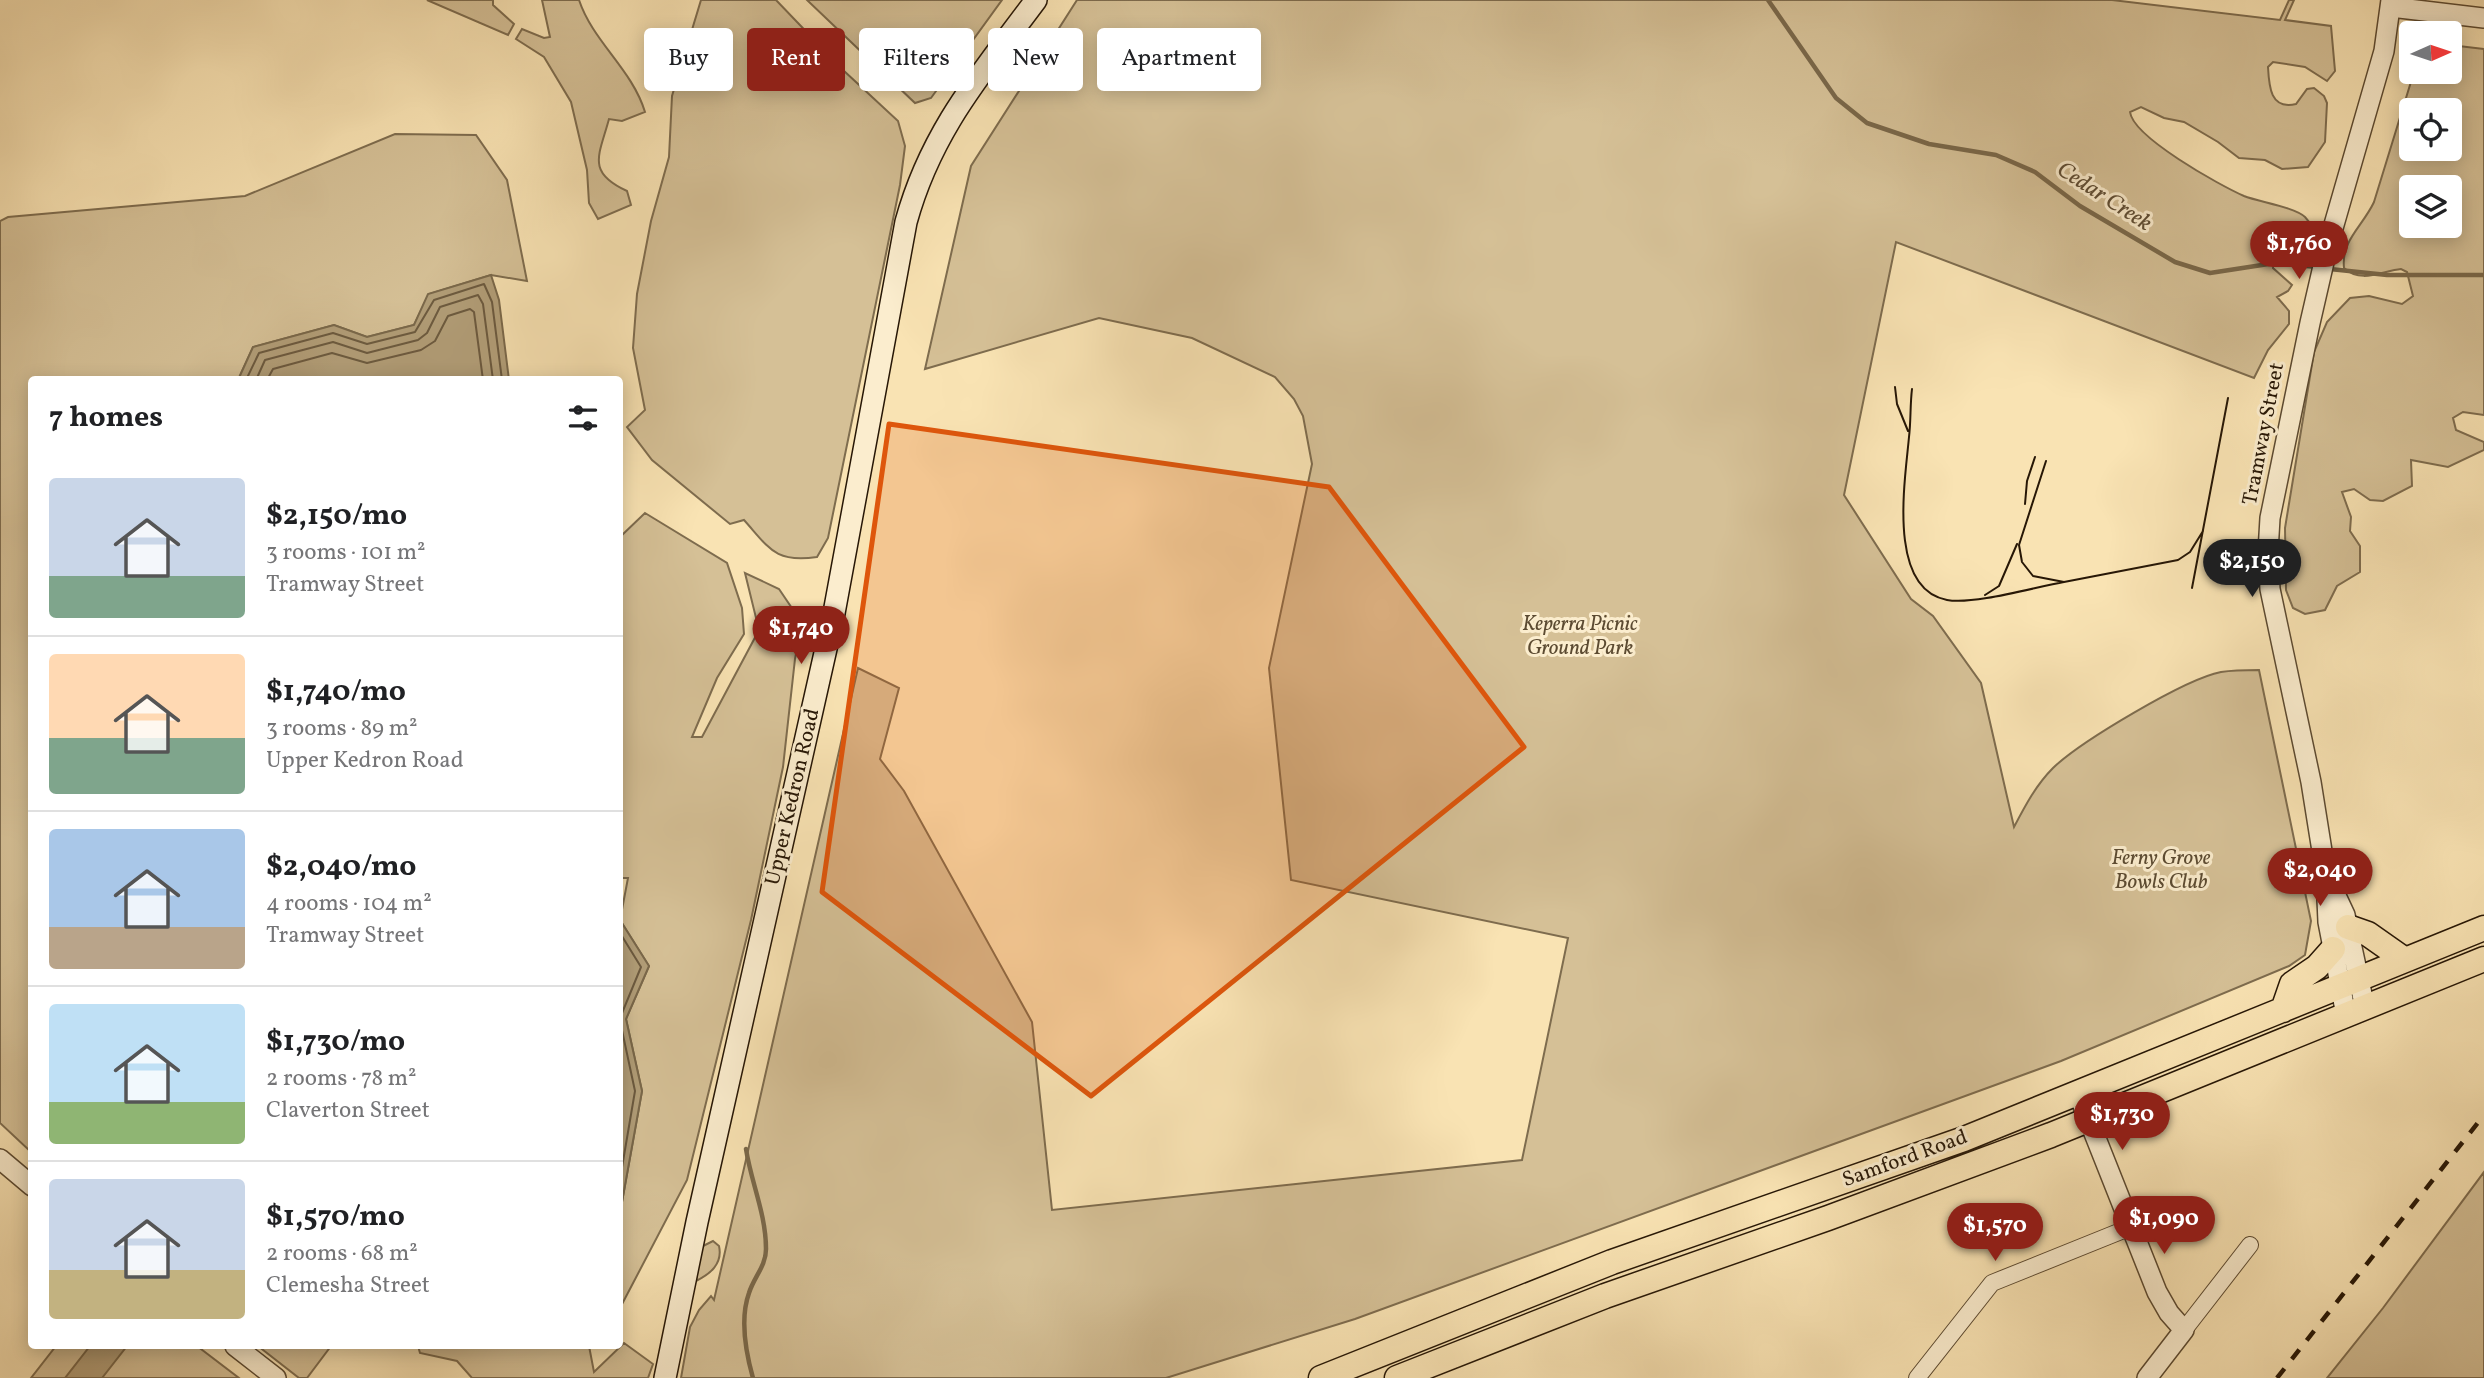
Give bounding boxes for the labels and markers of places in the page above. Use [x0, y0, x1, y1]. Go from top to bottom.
pin: $1,760 [2242, 222, 2356, 281]
pin: $2,150 [2195, 540, 2309, 599]
pin: $1,740 [744, 606, 858, 666]
pin: $2,040 [2263, 848, 2377, 908]
pin: $1,730 [2065, 1092, 2179, 1152]
pin: $1,090 [2107, 1196, 2221, 1256]
pin: $1,570 [1938, 1204, 2052, 1263]

